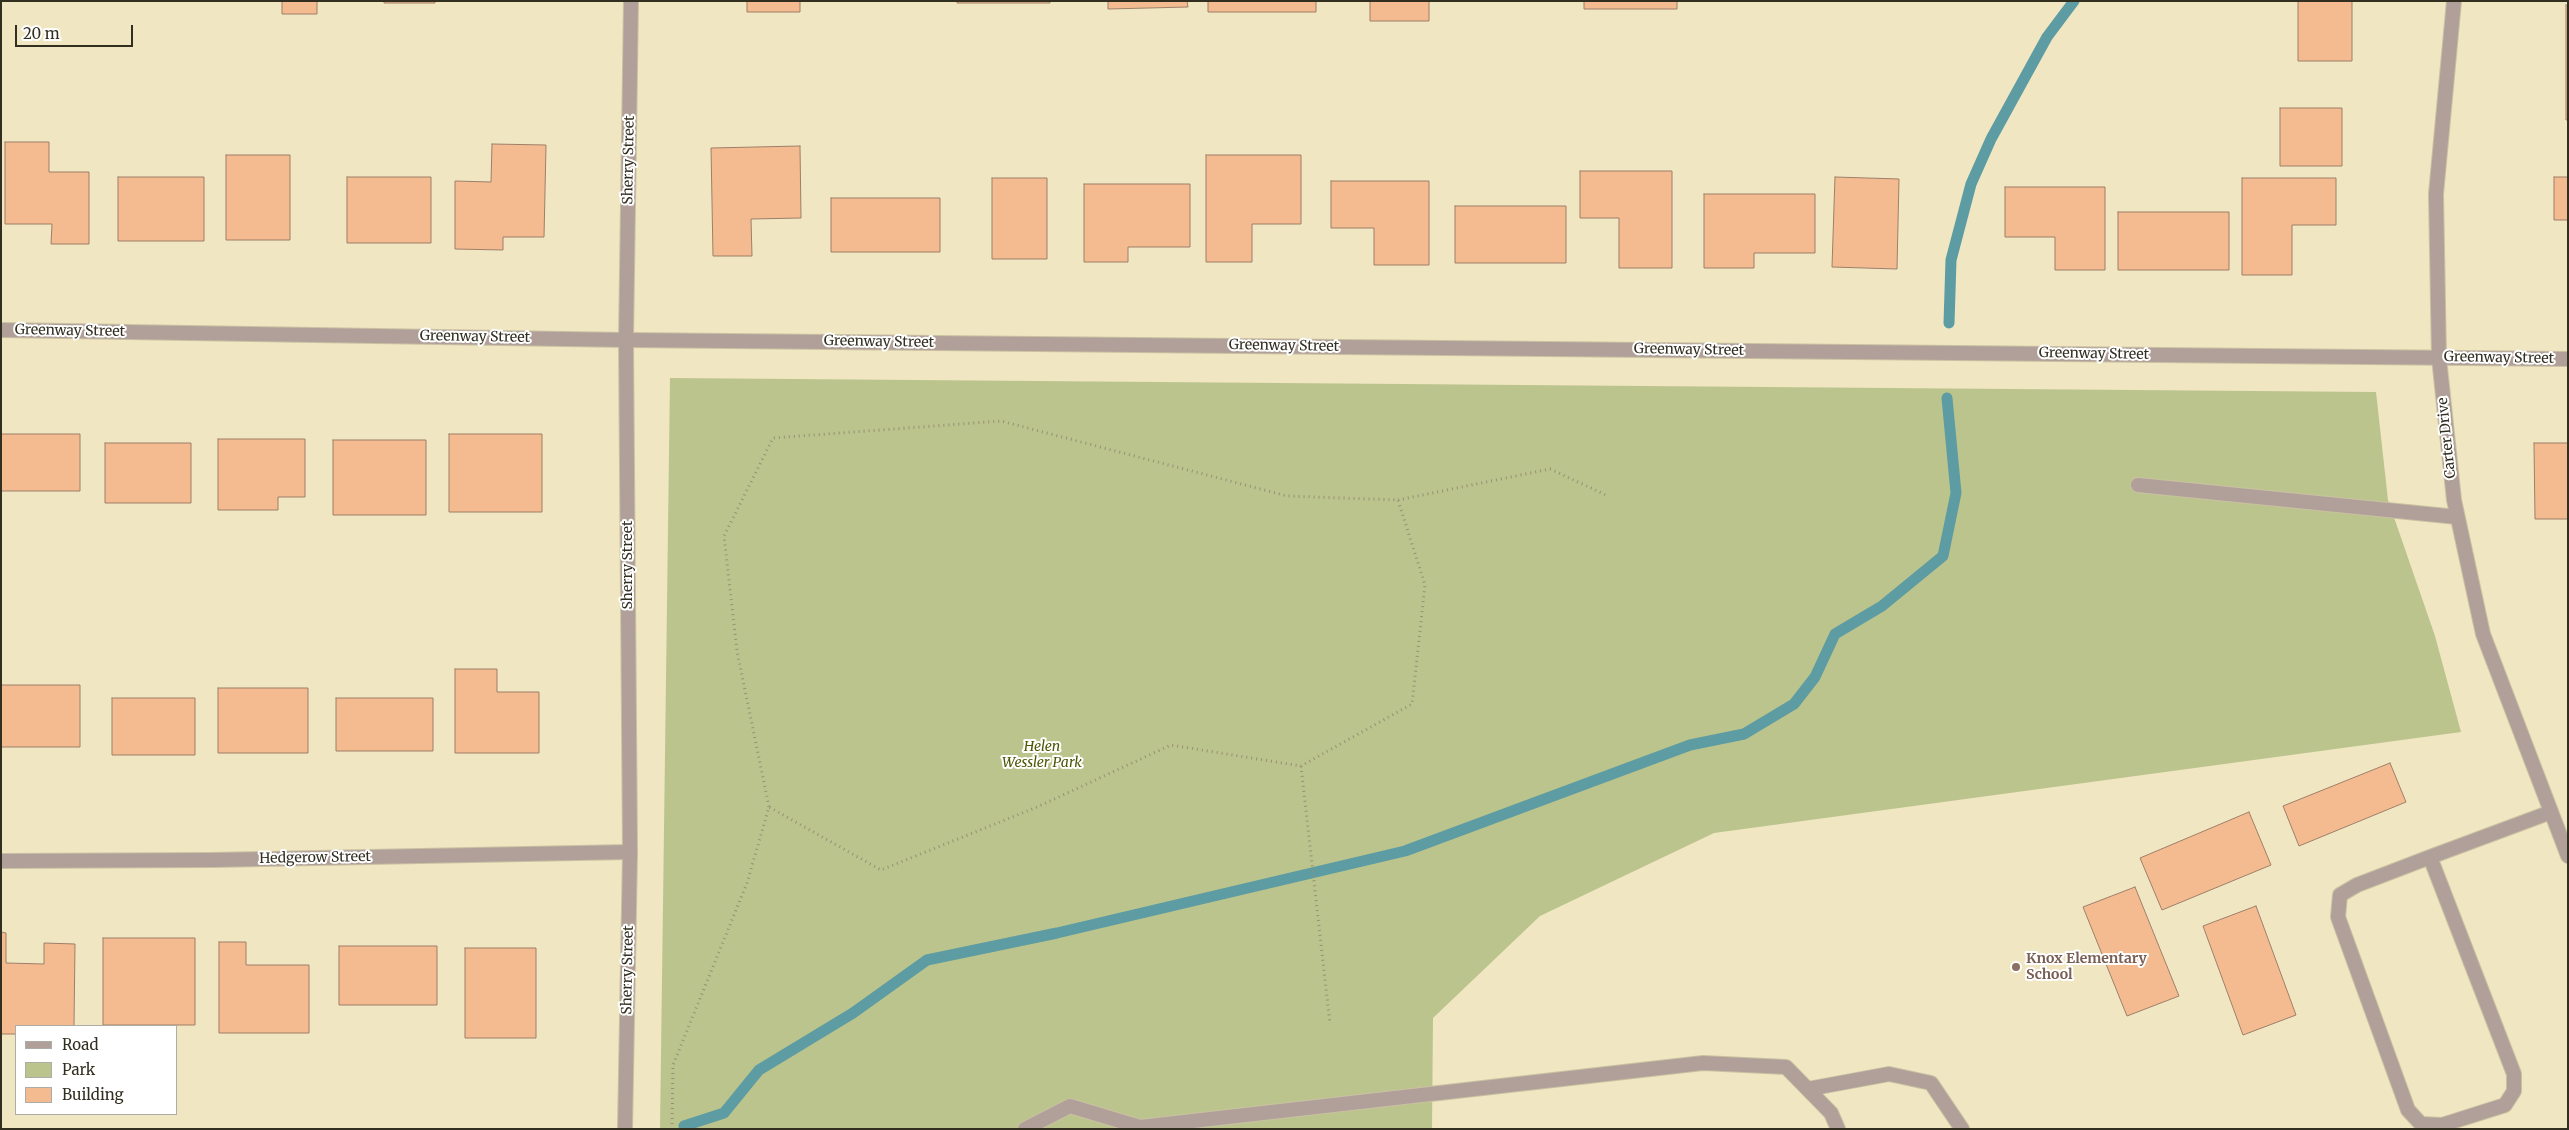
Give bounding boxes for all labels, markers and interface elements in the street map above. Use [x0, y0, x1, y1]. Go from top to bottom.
scale bar [18, 15, 135, 47]
text: 20 m [23, 24, 60, 43]
street label: Sherry Street [620, 115, 638, 205]
street label: Greenway Street [15, 322, 125, 340]
street label: Greenway Street [420, 328, 530, 346]
street label: Greenway Street [824, 333, 934, 351]
street label: Greenway Street [1229, 337, 1339, 355]
street label: Greenway Street [1634, 341, 1744, 359]
street label: Greenway Street [2039, 345, 2149, 363]
street label: Greenway Street [2444, 349, 2554, 367]
street label: Carter Drive [2434, 397, 2460, 479]
street label: Sherry Street [620, 520, 636, 610]
park label: Helen Wessler Park [1002, 739, 1082, 772]
street label: Hedgerow Street [259, 849, 371, 867]
street label: Sherry Street [619, 925, 637, 1015]
place label: Knox Elementary School [2026, 951, 2147, 984]
marker: Knox Elementary School [2010, 961, 2022, 973]
legend [15, 1025, 178, 1115]
text: Road [62, 1035, 98, 1054]
text: Park [62, 1060, 95, 1079]
text: Building [62, 1085, 124, 1104]

